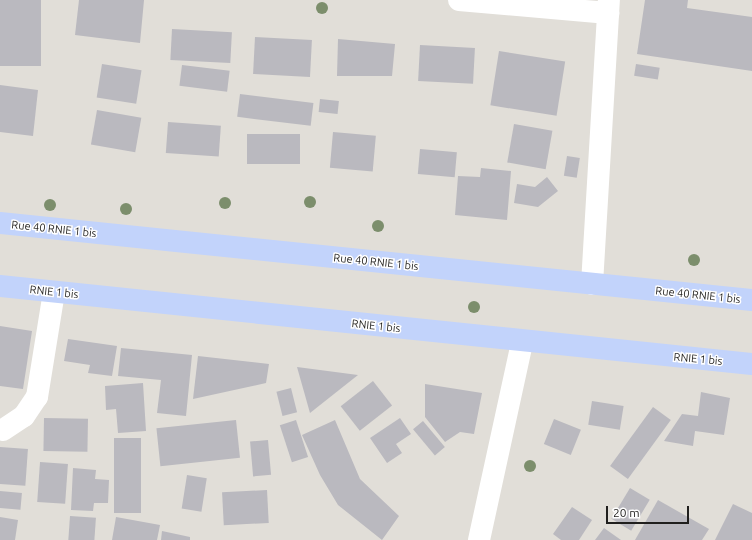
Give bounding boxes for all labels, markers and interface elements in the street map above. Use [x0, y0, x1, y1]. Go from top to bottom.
street label: Rue 40 RNIE 1 bis [11, 218, 97, 240]
street label: Rue 40 RNIE 1 bis [333, 251, 419, 273]
street label: RNIE 1 bis [29, 283, 79, 301]
street label: Rue 40 RNIE 1 bis [655, 284, 741, 306]
street label: RNIE 1 bis [351, 317, 401, 335]
street label: RNIE 1 bis [673, 350, 723, 368]
scale bar [608, 498, 691, 524]
text: 20 m [613, 506, 640, 519]

